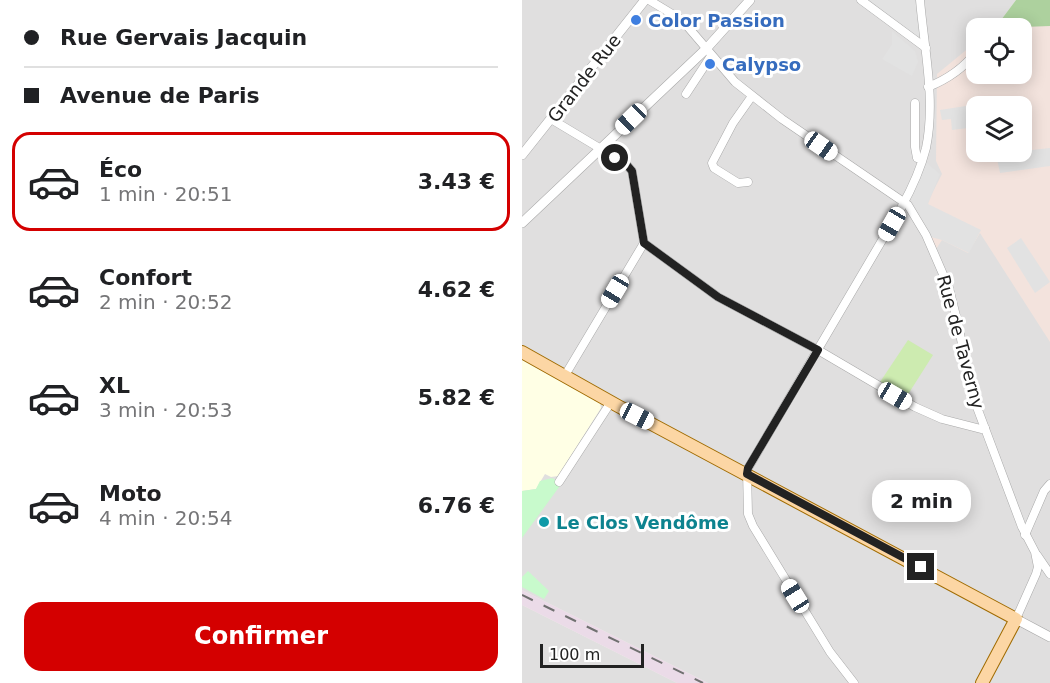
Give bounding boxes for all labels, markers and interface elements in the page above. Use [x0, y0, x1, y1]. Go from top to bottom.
place label: Color Passion [648, 10, 785, 31]
marker: Color Passion [629, 13, 643, 27]
map controls [966, 18, 1032, 162]
button: locate [966, 18, 1032, 84]
text: Rue Gervais Jacquin [60, 25, 307, 50]
street label: Grande Rue [543, 30, 625, 126]
place label: Calypso [722, 54, 801, 75]
marker: Calypso [703, 57, 717, 71]
text: Avenue de Paris [60, 83, 260, 108]
button: layers [966, 96, 1032, 162]
car [612, 100, 650, 138]
car [801, 128, 841, 164]
route start [601, 144, 628, 171]
icon: car [27, 155, 81, 209]
text: Éco [99, 157, 142, 182]
text: 3.43 € [418, 169, 495, 194]
text: 1 min · 20:51 [99, 182, 233, 206]
car [875, 204, 909, 244]
icon: car [27, 263, 81, 317]
text: Confort [99, 265, 192, 290]
car [598, 271, 632, 311]
street label: Rue de Taverny [933, 273, 989, 412]
text: 4.62 € [418, 277, 495, 302]
text: 2 min · 20:52 [99, 290, 233, 314]
icon: car [27, 371, 81, 425]
text: XL [99, 373, 130, 398]
car [875, 379, 915, 413]
text: 5.82 € [418, 385, 495, 410]
text: 3 min · 20:53 [99, 398, 233, 422]
car [617, 400, 657, 432]
icon: car [27, 479, 81, 533]
callout: 2 min [872, 480, 970, 522]
text: Moto [99, 481, 162, 506]
text: 2 min [890, 489, 953, 513]
text: 6.76 € [418, 493, 495, 518]
text: 4 min · 20:54 [99, 506, 233, 530]
place label: Le Clos Vendôme [556, 512, 729, 533]
marker: Le Clos Vendôme [537, 515, 551, 529]
route end [907, 553, 934, 580]
car [778, 576, 812, 616]
button: Confirmer [24, 602, 498, 671]
scale bar [540, 641, 644, 668]
text: 100 m [549, 645, 600, 664]

